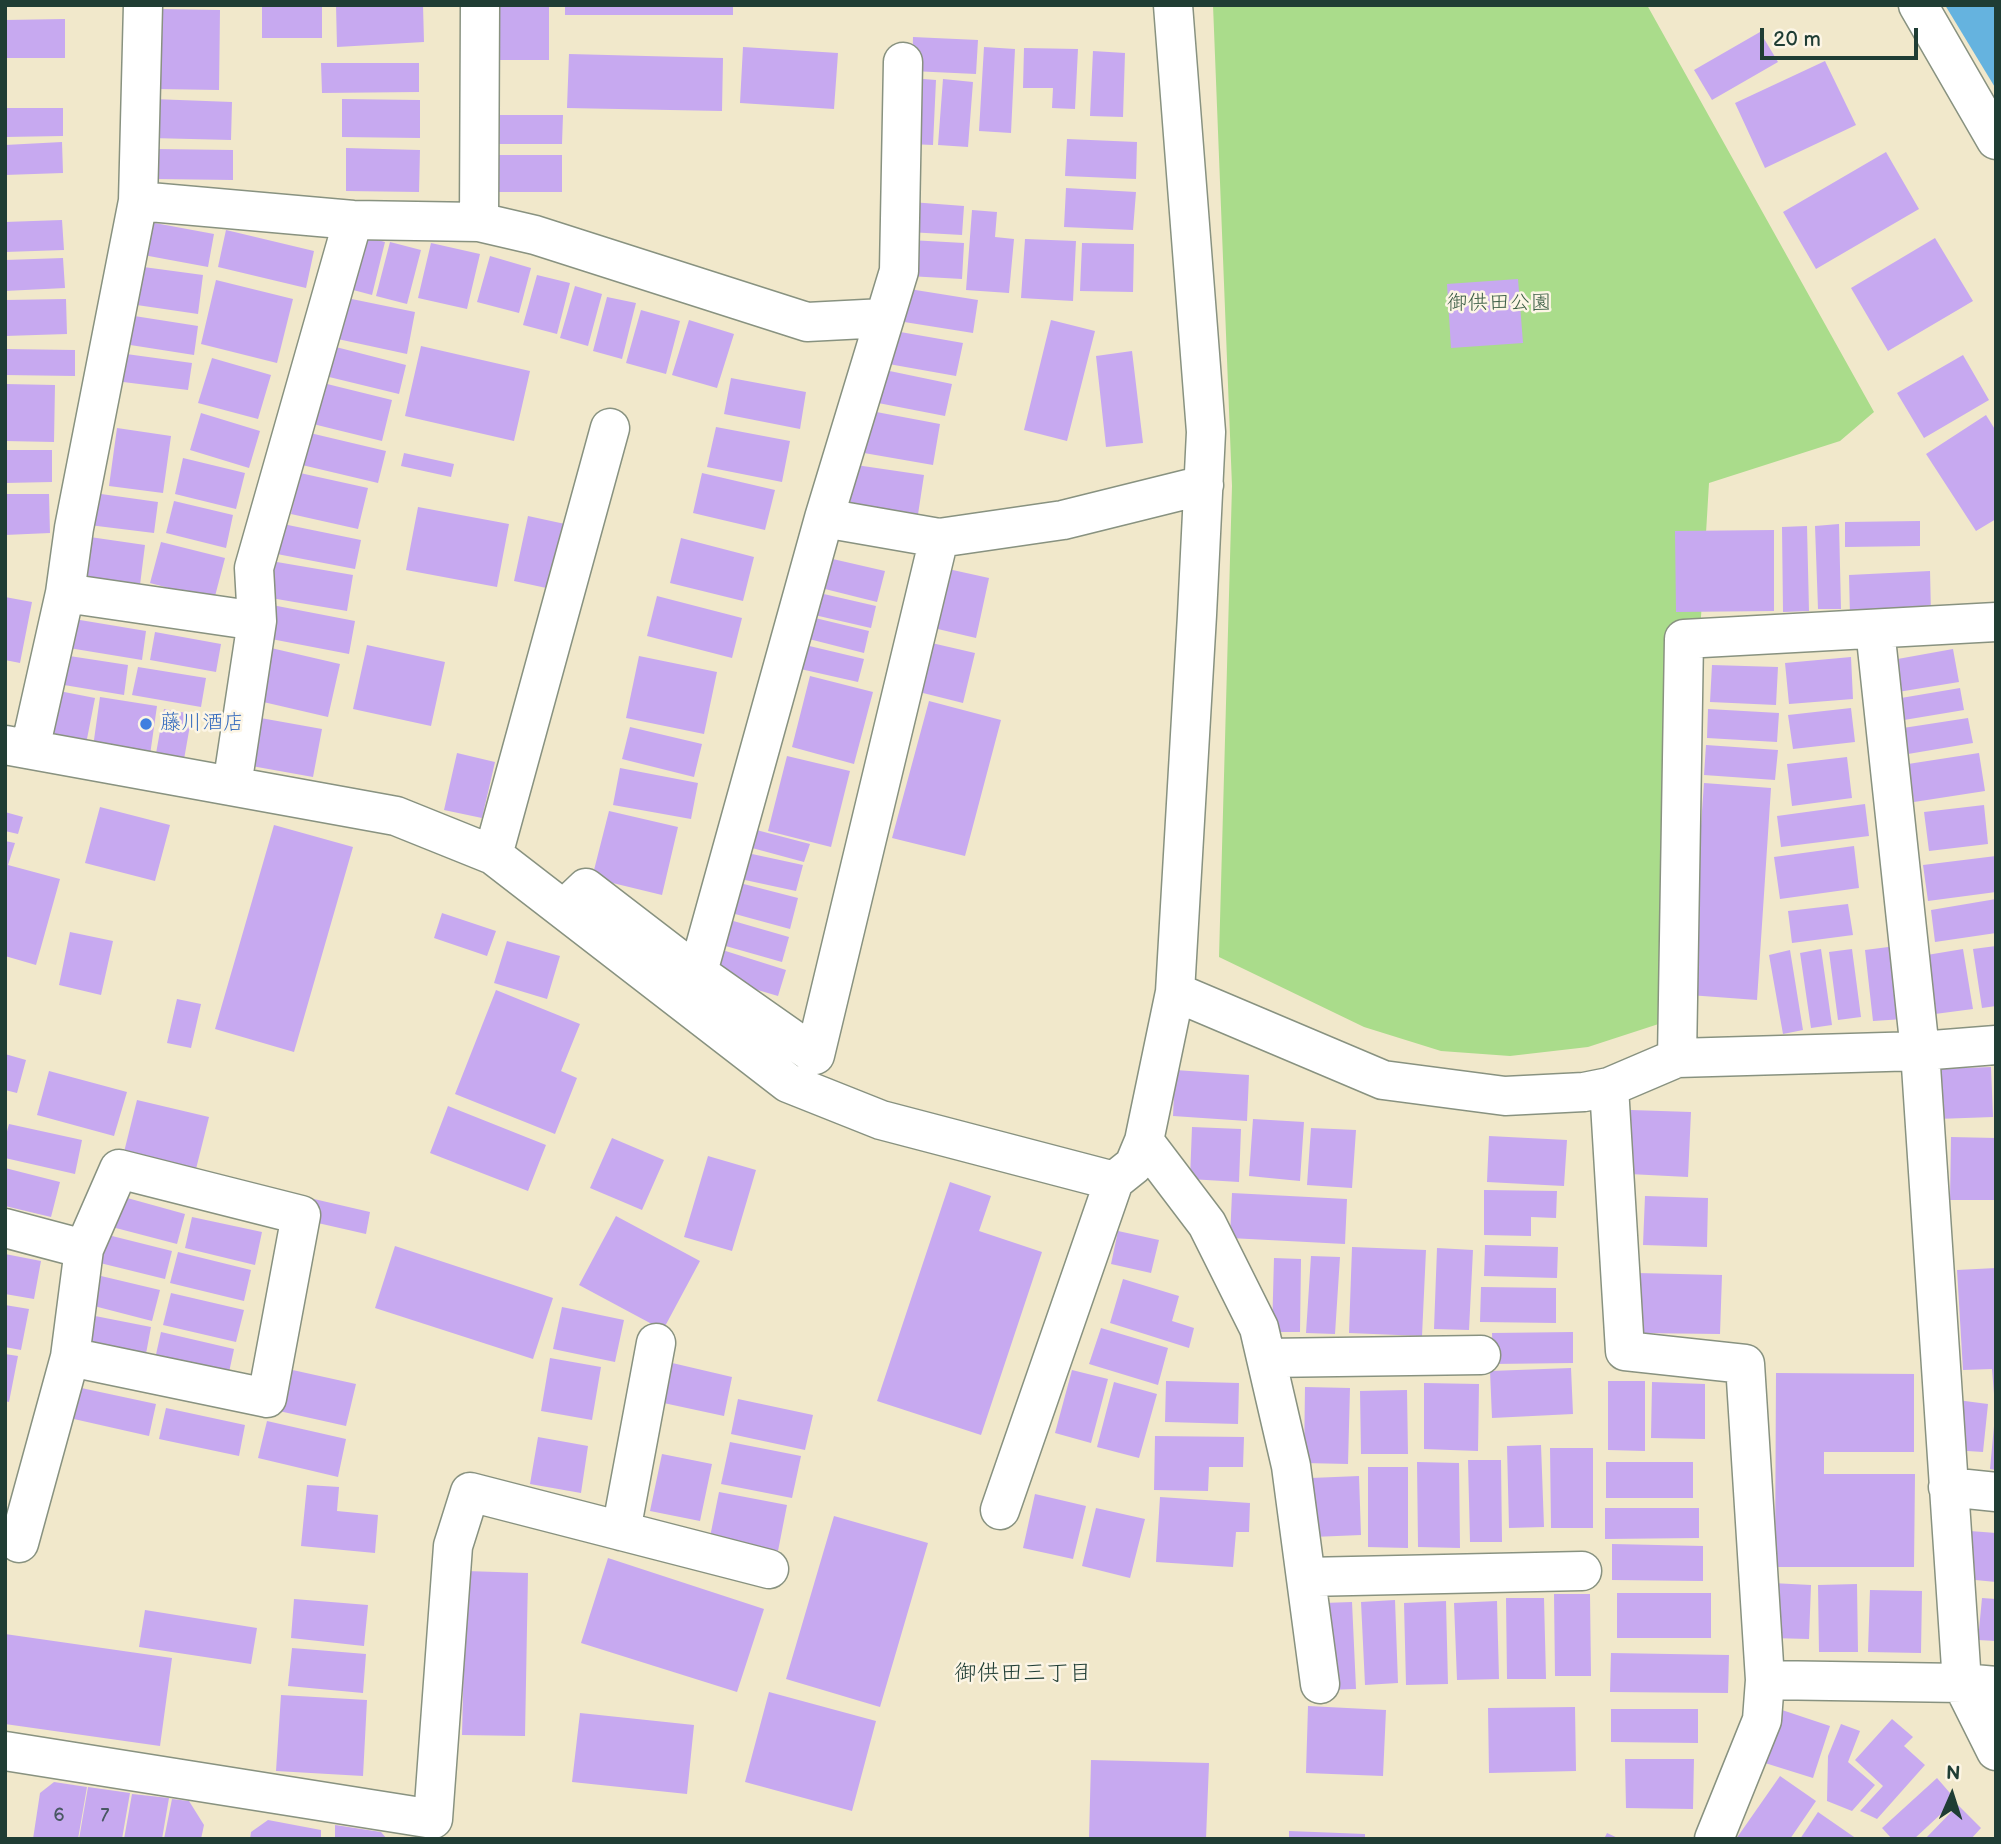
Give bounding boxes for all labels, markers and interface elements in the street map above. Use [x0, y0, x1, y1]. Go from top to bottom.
scale bar [1763, 14, 1920, 58]
text: 20 m [1773, 27, 1821, 52]
park label: 御供田公園 [1447, 291, 1551, 317]
place label: 藤川酒店 [160, 711, 244, 737]
marker: 藤川酒店 [138, 716, 154, 732]
district label: 御供田三丁目 [954, 1660, 1092, 1688]
north arrow [1917, 1760, 1987, 1830]
text: N [1945, 1762, 1961, 1785]
house number: 6 [54, 1805, 64, 1827]
house number: 7 [101, 1805, 109, 1827]

